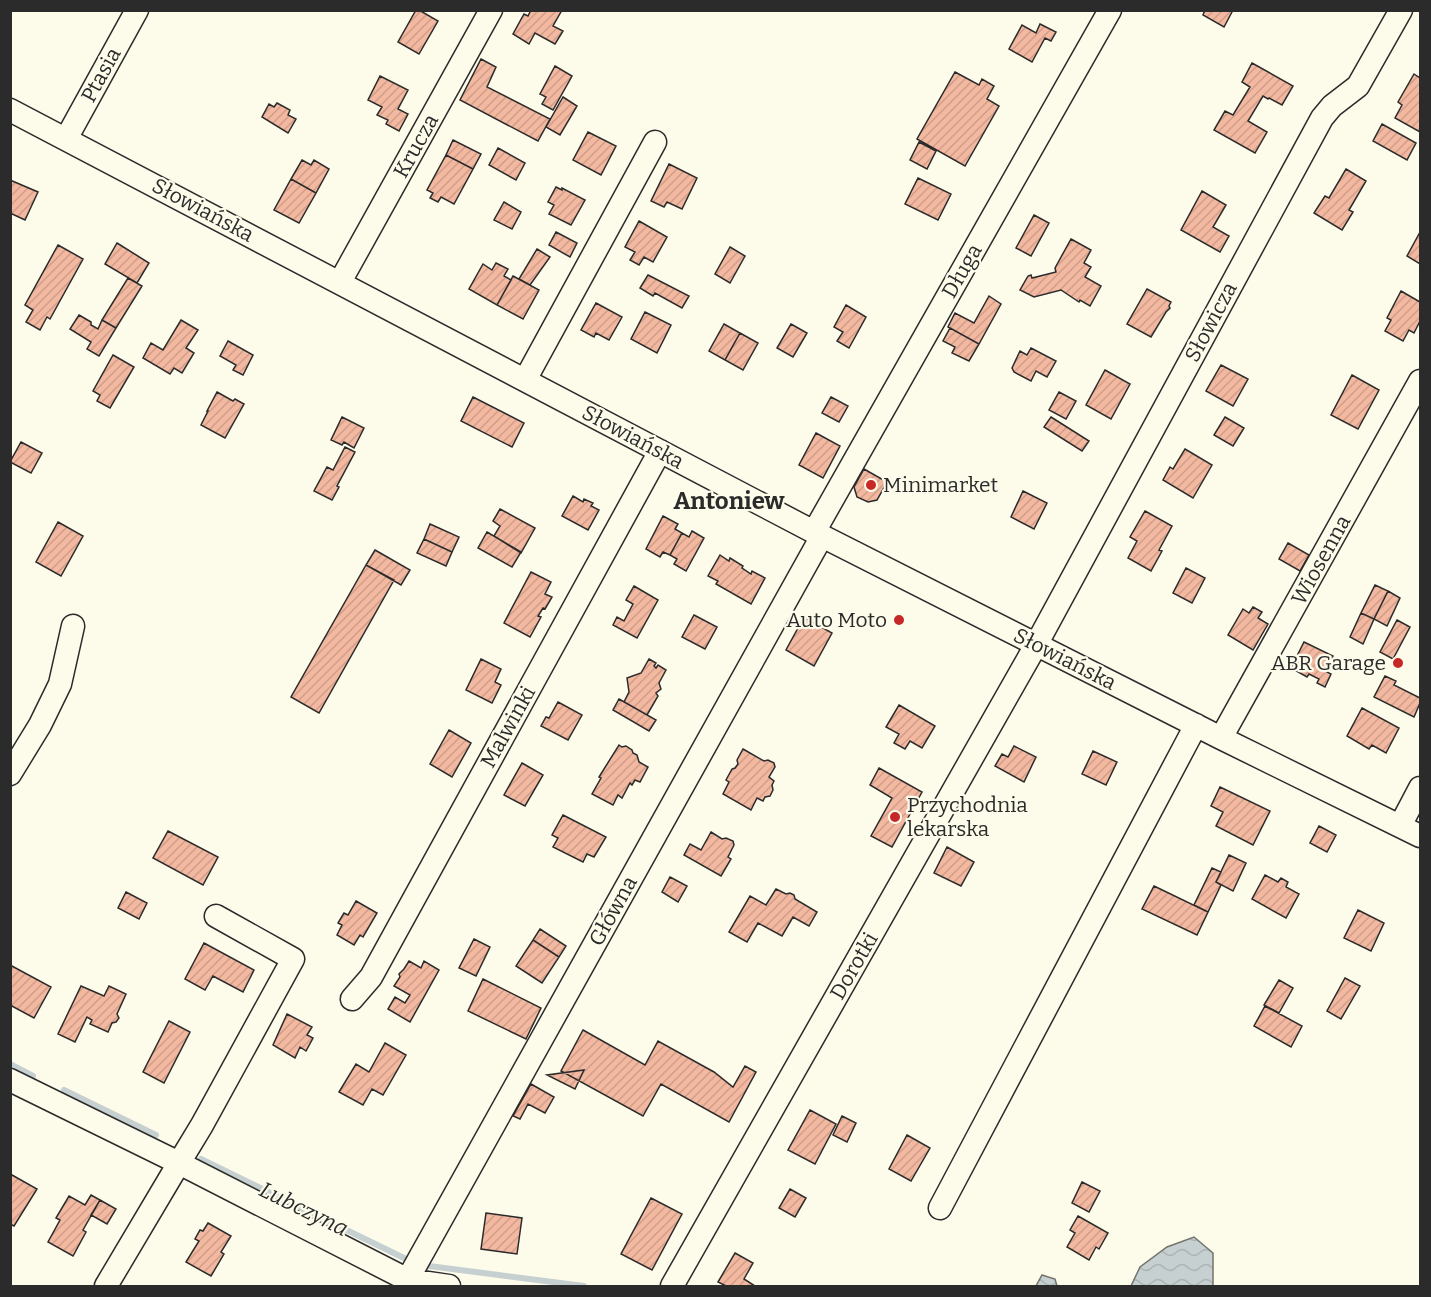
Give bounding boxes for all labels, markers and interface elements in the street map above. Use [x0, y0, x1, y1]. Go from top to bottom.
street label: Ptasia [75, 43, 127, 107]
street label: Krucza [388, 109, 444, 183]
street label: Słowiańska [148, 172, 259, 248]
street label: Długa [936, 239, 988, 303]
street label: Słowicza [1179, 277, 1243, 366]
street label: Słowiańska [578, 399, 689, 475]
place label: Minimarket [883, 472, 999, 498]
marker: Minimarket [864, 478, 878, 492]
district label: Antoniew [673, 487, 786, 515]
street label: Wiosenna [1286, 510, 1356, 609]
place label: Auto Moto [786, 607, 887, 633]
marker: Auto Moto [892, 613, 906, 627]
street label: Słowiańska [1009, 622, 1121, 696]
place label: ABR Garage [1271, 650, 1386, 676]
marker: ABR Garage [1391, 656, 1405, 670]
street label: Malwinki [475, 682, 541, 772]
place label: Przychodnia lekarska [907, 792, 1028, 842]
marker: Przychodnia lekarska [888, 810, 902, 824]
street label: Główna [583, 871, 643, 950]
street label: Dorotki [824, 928, 884, 1004]
water label: Lubczyna [255, 1176, 353, 1242]

